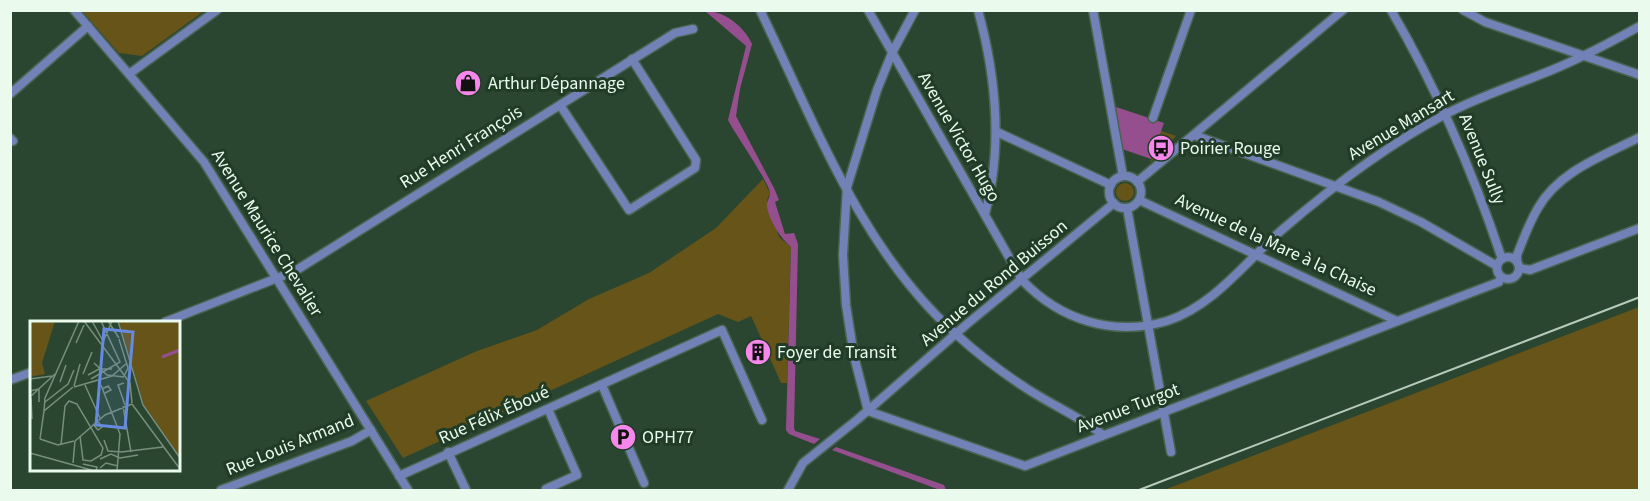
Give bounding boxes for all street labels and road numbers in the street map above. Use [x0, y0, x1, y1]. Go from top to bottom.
street label: Avenue Victor Hugo [912, 67, 1006, 207]
street label: Avenue Mansart [1343, 83, 1459, 167]
street label: Rue Henri François [395, 99, 527, 195]
street label: Avenue Sully [1452, 110, 1512, 209]
street label: Avenue Maurice Chevalier [205, 145, 329, 322]
street label: Avenue de la Mare à la Chaise [1171, 187, 1381, 303]
street label: Avenue du Rond Buisson [915, 214, 1073, 352]
street label: Avenue Turgot [1073, 377, 1183, 439]
street label: Rue Félix Éboué [435, 379, 553, 451]
street label: Rue Louis Armand [222, 408, 358, 482]

